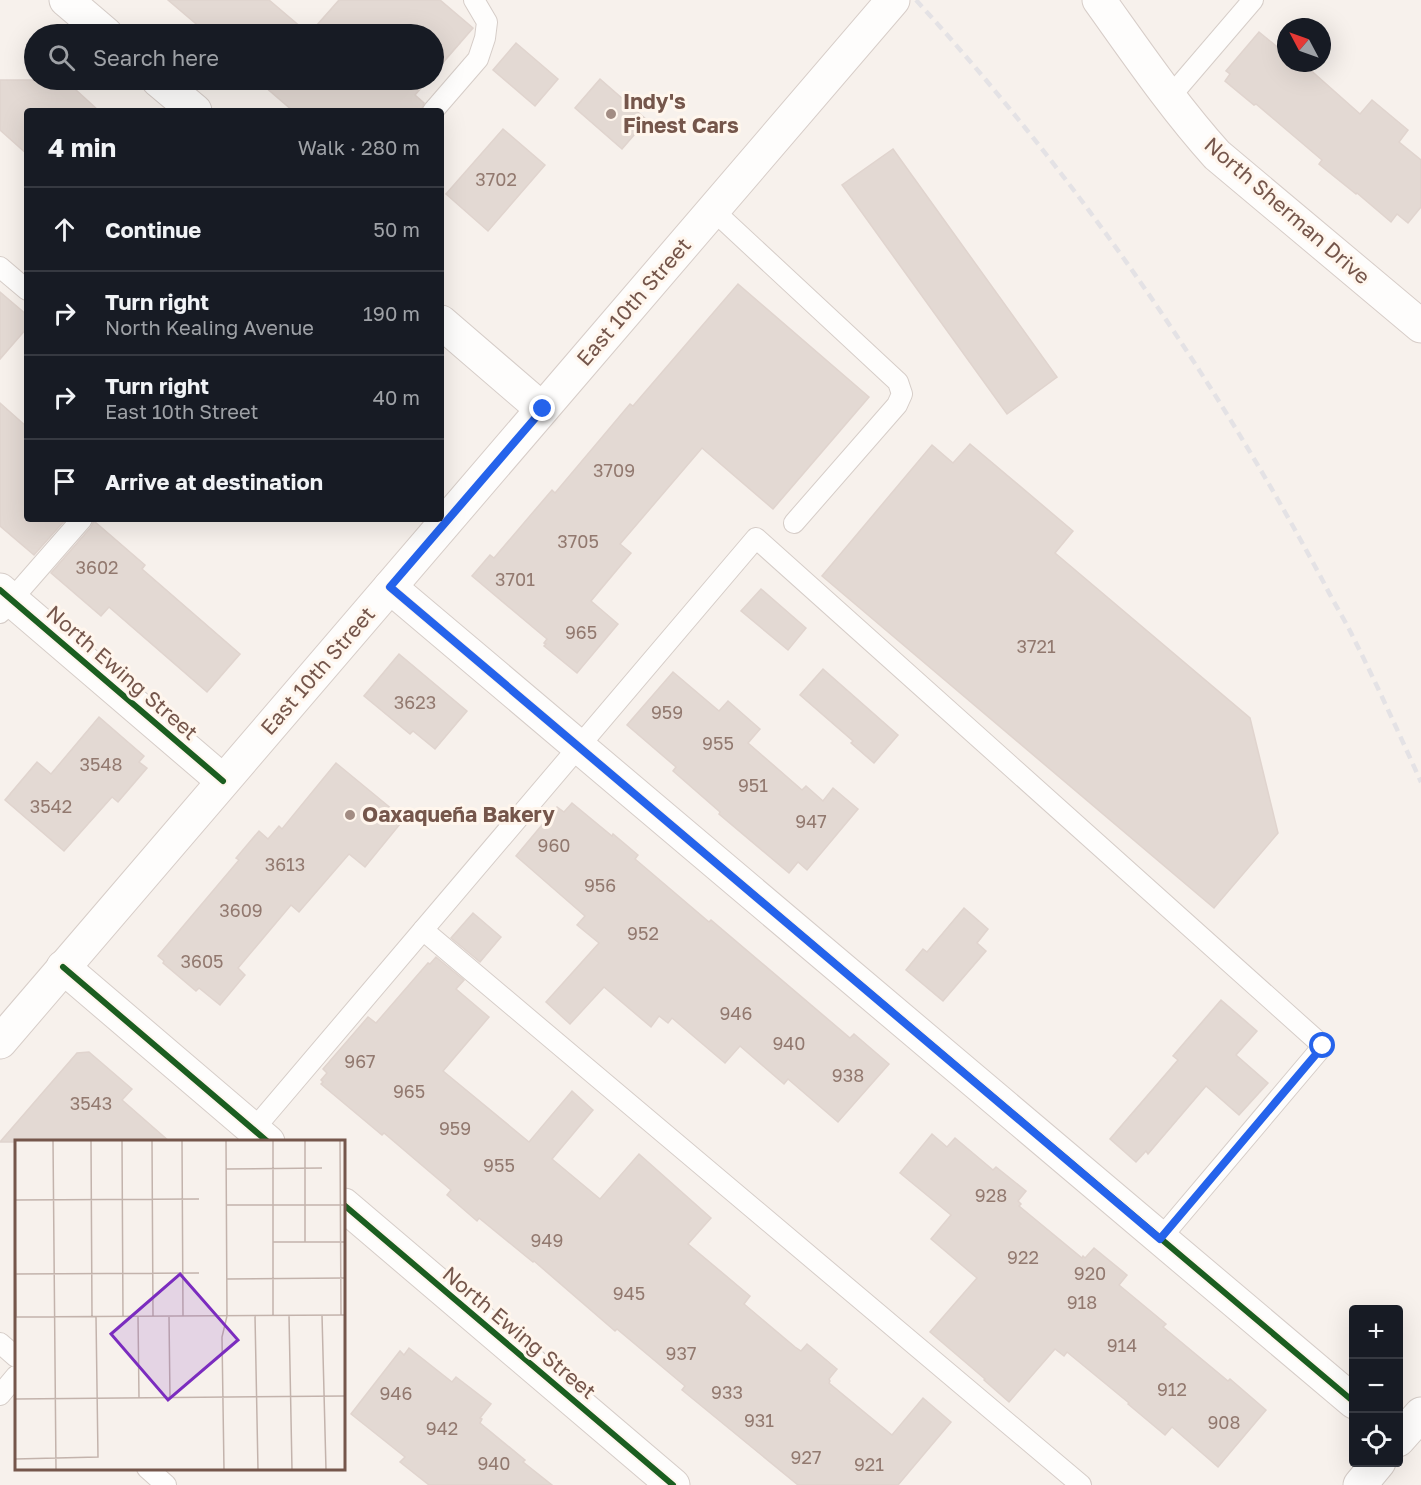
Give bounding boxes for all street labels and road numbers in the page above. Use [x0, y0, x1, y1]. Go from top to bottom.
street label: North Sherman Drive [1199, 131, 1376, 289]
street label: East 10th Street [571, 232, 696, 371]
street label: North Ewing Street [42, 599, 204, 745]
street label: East 10th Street [255, 601, 380, 740]
street label: North Ewing Street [438, 1260, 602, 1404]

